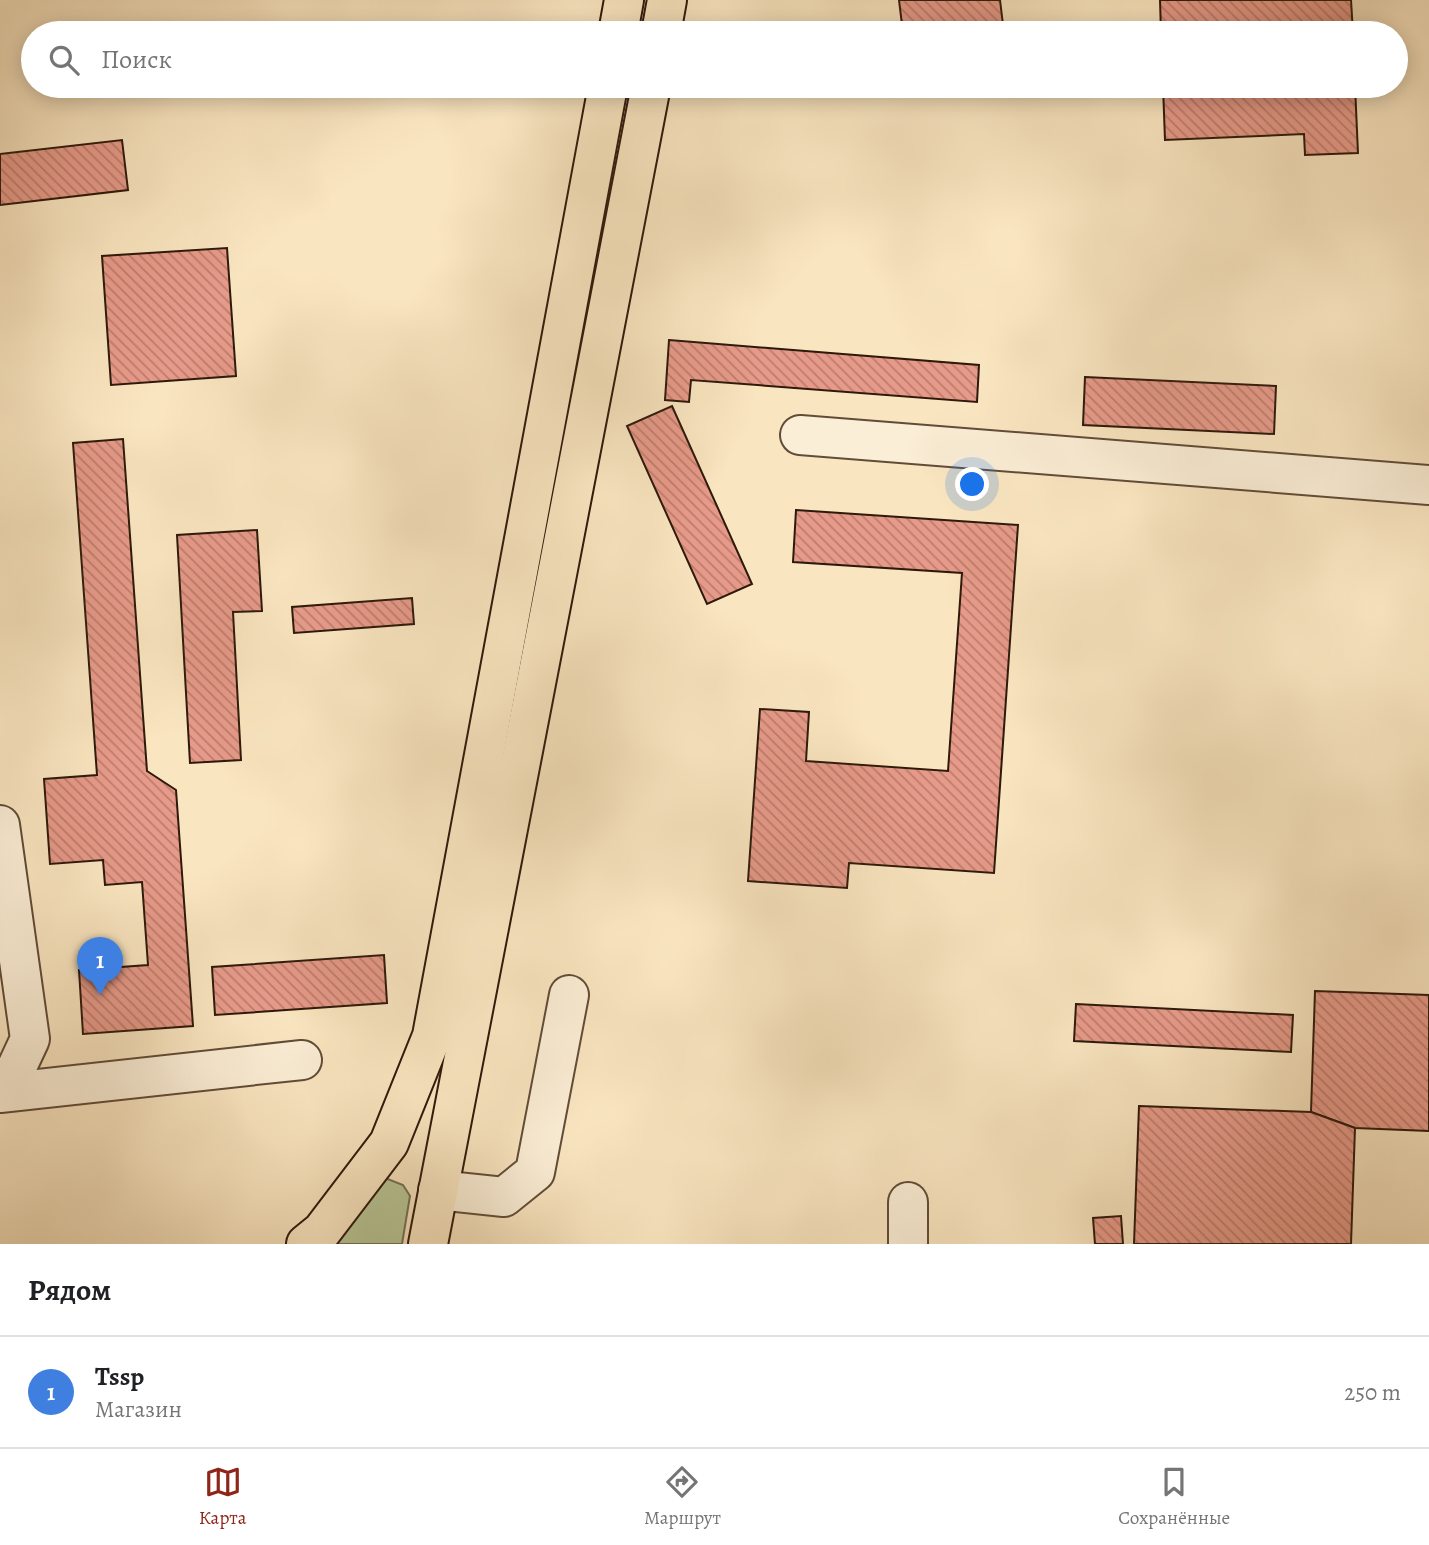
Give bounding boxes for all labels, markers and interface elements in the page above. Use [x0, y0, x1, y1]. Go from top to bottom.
search box [21, 21, 1408, 98]
icon: search [45, 41, 83, 79]
text: Поиск [101, 42, 172, 77]
your location [955, 467, 989, 501]
pin: 1 [77, 937, 123, 995]
text: Рядом [28, 1270, 111, 1310]
text: Tssp [95, 1359, 144, 1394]
text: 1 [47, 1377, 55, 1408]
text: 250 m [1344, 1377, 1401, 1408]
text: Магазин [95, 1394, 182, 1425]
tab: Карта [199, 1463, 247, 1531]
tab: Маршрут [644, 1463, 721, 1531]
tab: Сохранённые [1118, 1463, 1230, 1531]

